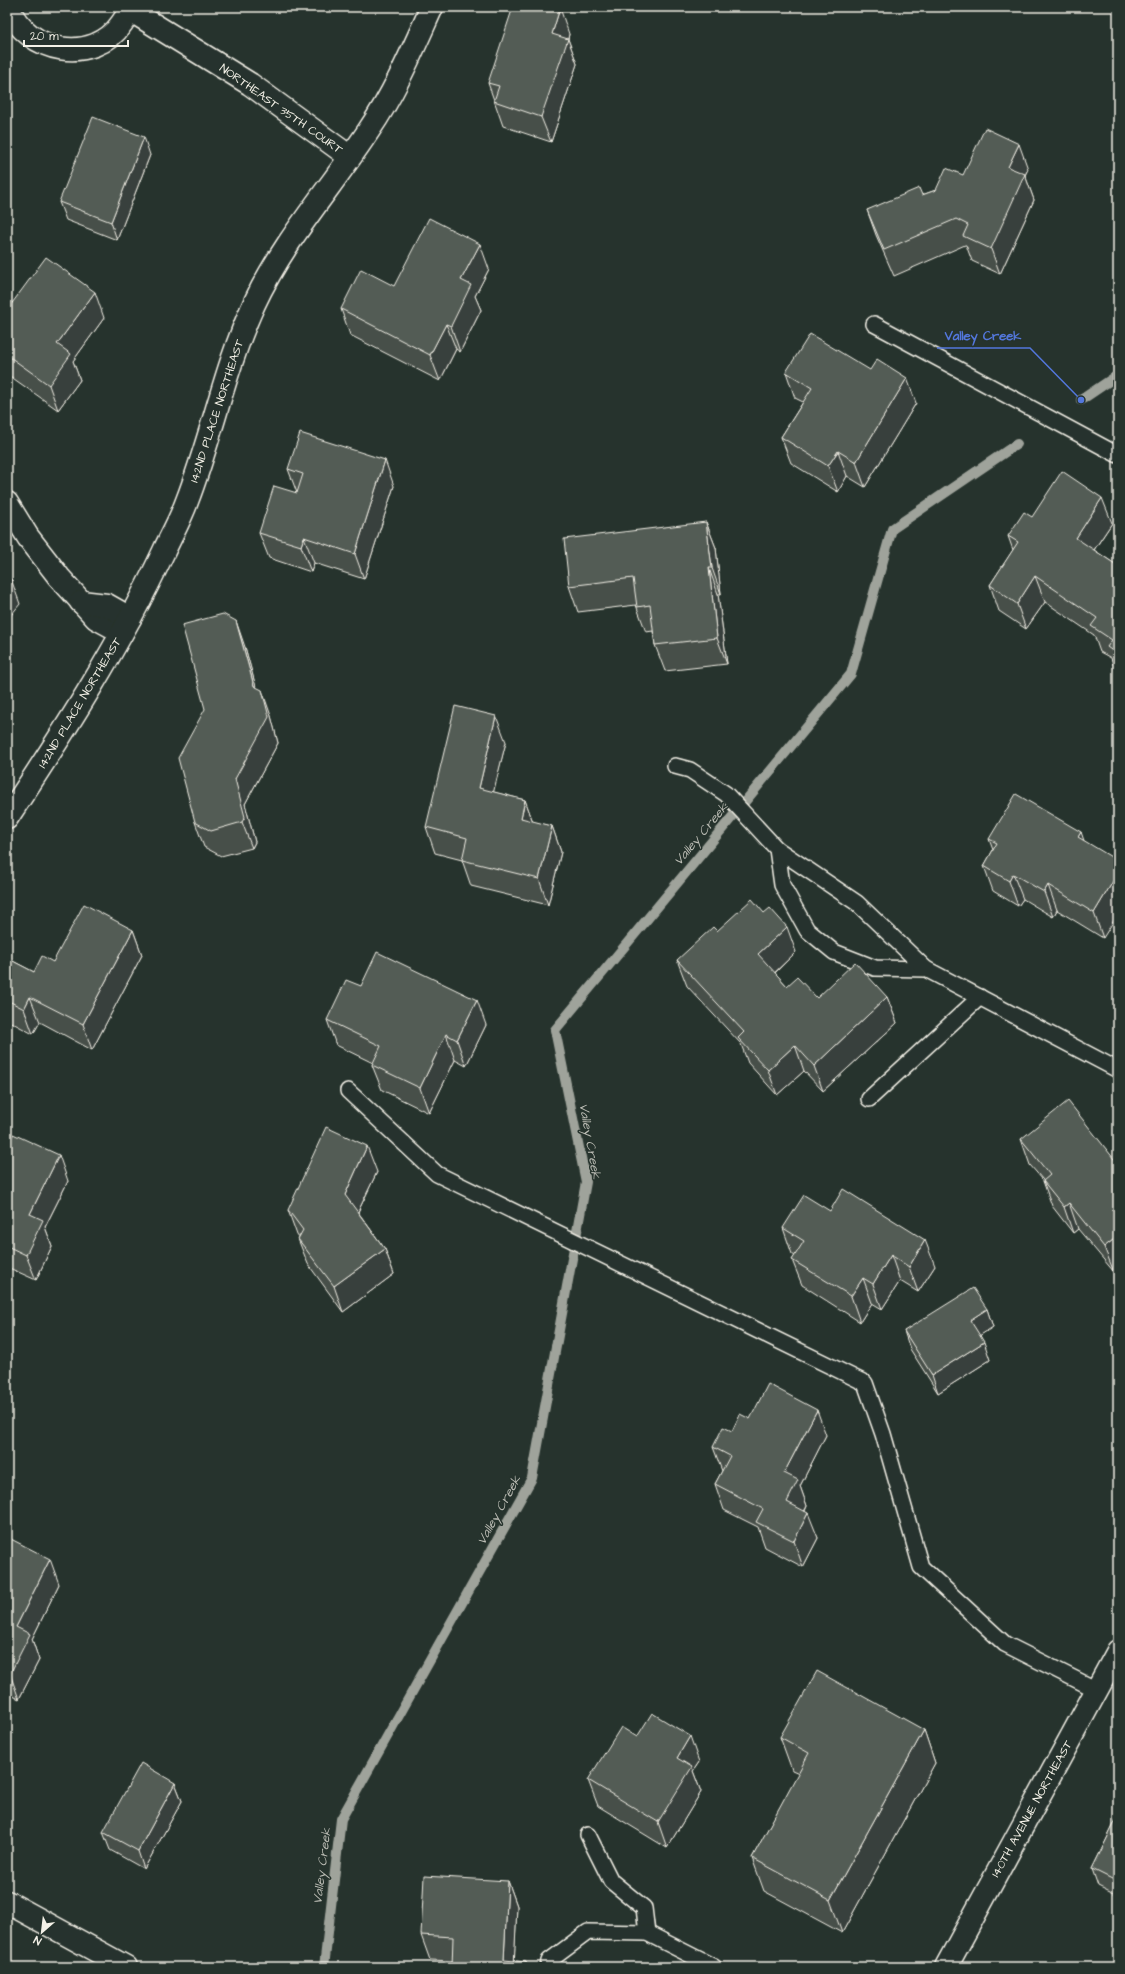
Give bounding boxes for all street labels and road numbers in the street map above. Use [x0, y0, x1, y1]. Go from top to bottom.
street label: NORTHEAST 35TH COURT [216, 60, 347, 158]
street label: 142ND PLACE NORTHEAST [186, 337, 248, 485]
street label: 142ND PLACE NORTHEAST [34, 634, 126, 771]
street label: 140TH AVENUE NORTHEAST [987, 1737, 1077, 1881]

